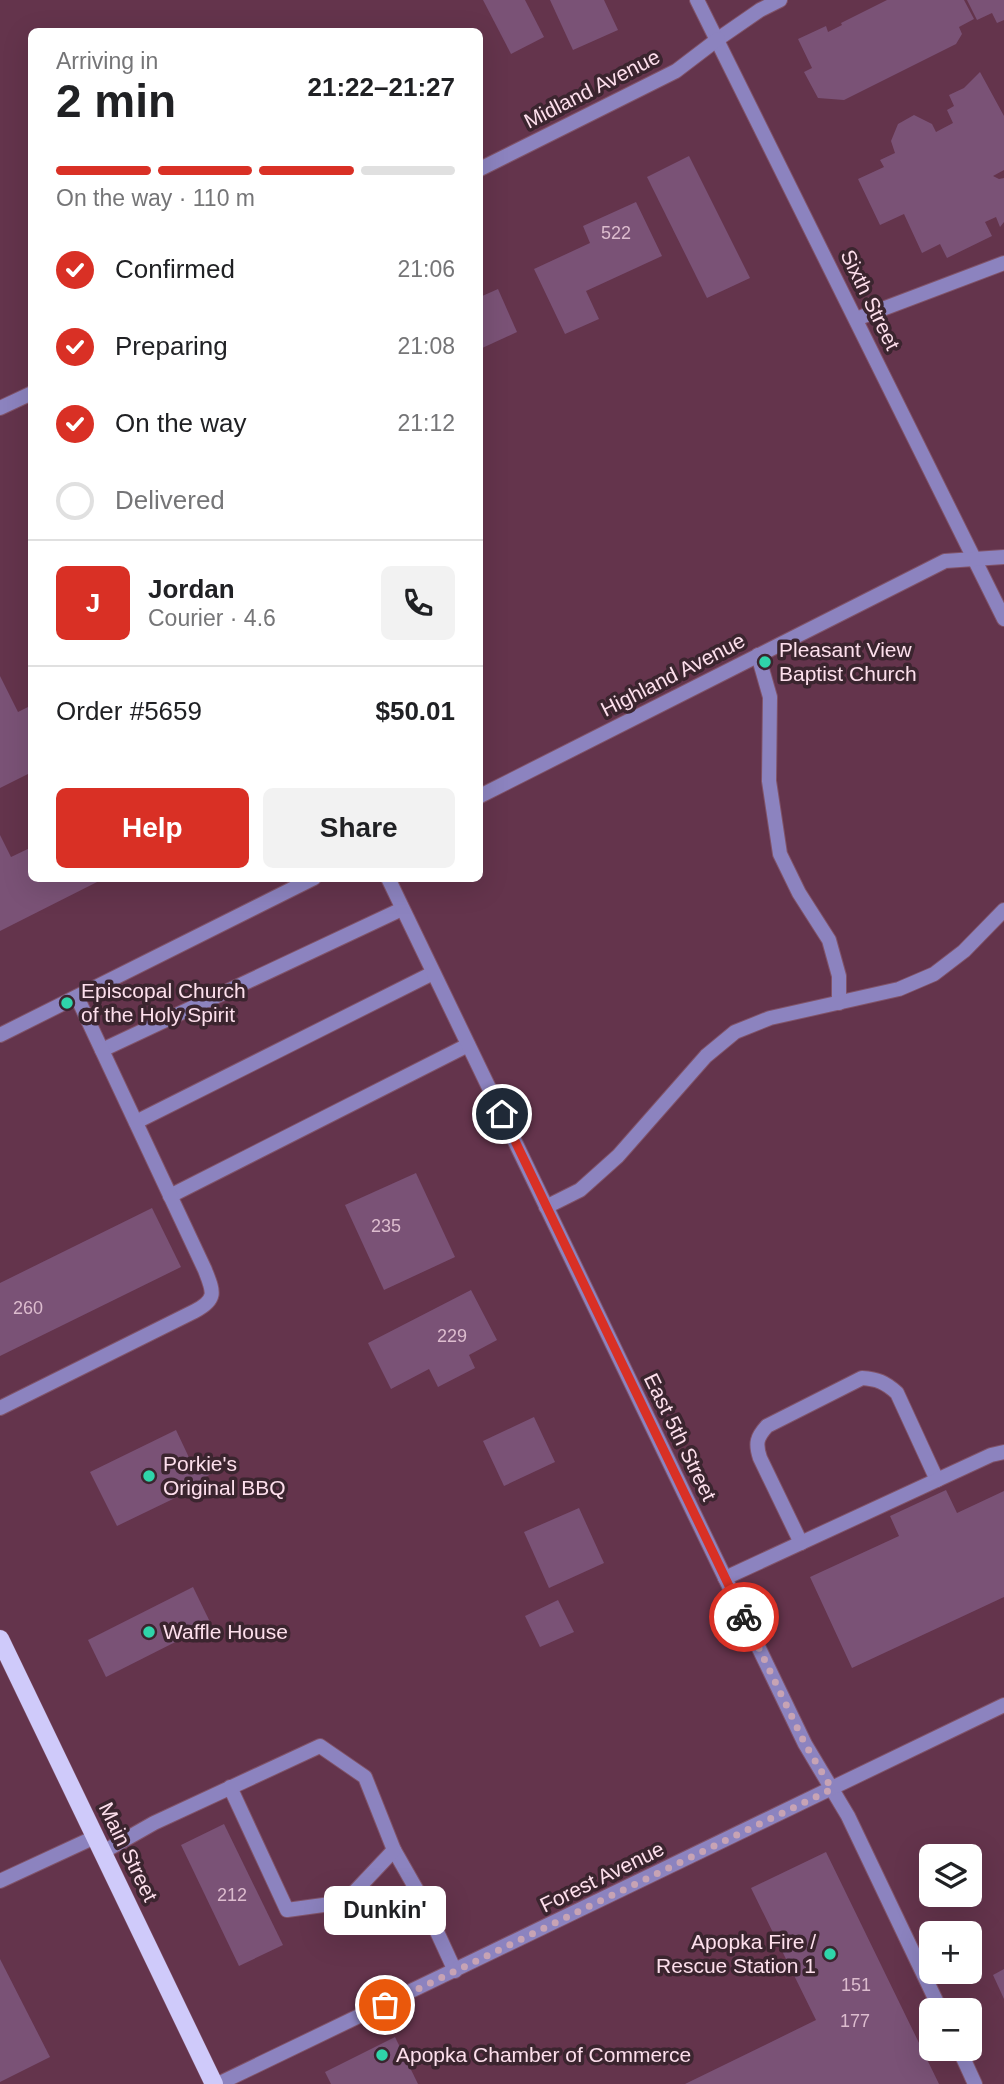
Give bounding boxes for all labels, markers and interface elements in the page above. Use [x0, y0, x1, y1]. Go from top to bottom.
street label: Midland Avenue [520, 44, 663, 133]
text: Arriving in [56, 48, 158, 74]
text: 21:22–21:27 [308, 72, 455, 102]
text: 2 min [56, 75, 176, 127]
text: On the way · 110 m [56, 185, 255, 211]
house number: 522 [601, 223, 631, 243]
street label: Sixth Street [836, 246, 905, 354]
icon: check [56, 251, 94, 289]
text: Confirmed [115, 254, 235, 284]
text: 21:06 [397, 256, 455, 282]
icon: check [56, 328, 94, 366]
text: Preparing [115, 331, 228, 361]
text: 21:08 [397, 333, 455, 359]
icon: check [56, 405, 94, 443]
text: On the way [115, 408, 247, 438]
text: 21:12 [397, 410, 455, 436]
text: Delivered [115, 485, 225, 515]
button: phone [381, 566, 455, 640]
text: Jordan [148, 574, 235, 604]
text: J [86, 588, 100, 618]
text: Courier · 4.6 [148, 605, 276, 631]
street label: Highland Avenue [597, 628, 749, 721]
place label: Pleasant View Baptist Church [779, 638, 917, 685]
marker: Pleasant View Baptist Church [757, 654, 773, 670]
text: Order #5659 [56, 696, 202, 726]
text: $50.01 [375, 696, 455, 726]
button: Help [56, 788, 249, 868]
button: Share [263, 788, 455, 868]
place label: Episcopal Church of the Holy Spirit [81, 979, 246, 1026]
marker: Episcopal Church of the Holy Spirit [59, 995, 75, 1011]
pin [472, 1084, 532, 1144]
icon: home [483, 1095, 521, 1133]
house number: 235 [371, 1216, 401, 1236]
house number: 260 [13, 1298, 43, 1318]
house number: 229 [437, 1326, 467, 1346]
street label: East 5th Street [640, 1369, 721, 1504]
place label: Porkie's Original BBQ [163, 1452, 286, 1499]
marker: Porkie's Original BBQ [141, 1468, 157, 1484]
courier [709, 1582, 779, 1652]
icon: bike [725, 1598, 763, 1636]
place label: Waffle House [163, 1620, 288, 1643]
marker: Waffle House [141, 1624, 157, 1640]
street label: Main Street [95, 1798, 162, 1905]
street label: Forest Avenue [536, 1837, 668, 1916]
map controls [919, 1844, 982, 2061]
button: layers [919, 1844, 982, 1907]
house number: 212 [217, 1885, 247, 1905]
callout: Dunkin' [324, 1886, 446, 1935]
text: Dunkin' [343, 1897, 427, 1923]
button: + [919, 1921, 982, 1984]
place label: Apopka Fire / Rescue Station 1 [656, 1930, 816, 1977]
marker: Apopka Fire / Rescue Station 1 [822, 1946, 838, 1962]
pin [355, 1975, 415, 2035]
house number: 151 [841, 1975, 871, 1995]
icon: bag [366, 1986, 404, 2024]
button: − [919, 1998, 982, 2061]
house number: 177 [840, 2011, 870, 2031]
place label: Apopka Chamber of Commerce [396, 2043, 691, 2066]
marker: Apopka Chamber of Commerce [374, 2047, 390, 2063]

